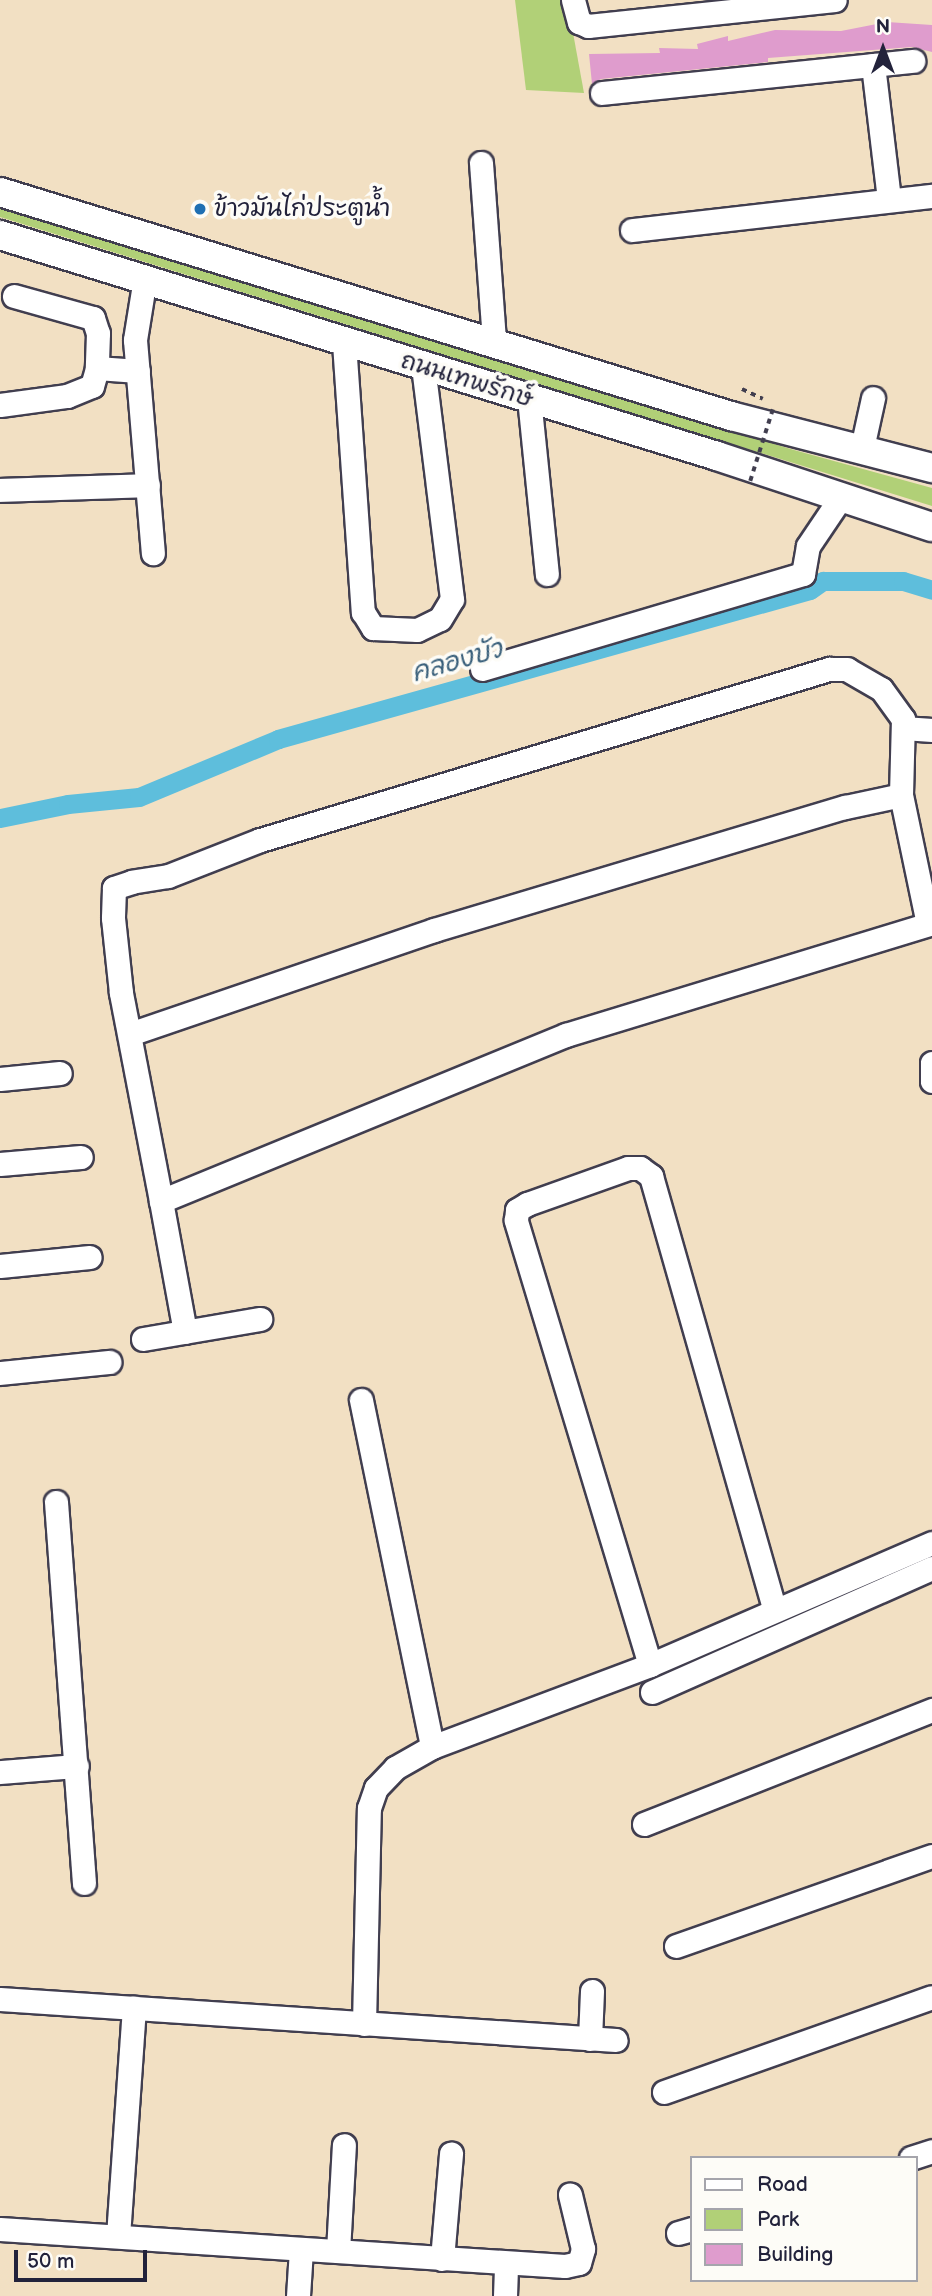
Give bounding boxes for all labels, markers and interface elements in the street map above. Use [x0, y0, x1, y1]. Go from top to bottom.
north arrow [848, 14, 918, 84]
text: N [876, 16, 890, 39]
place label: ข้าวมันไก่ประตูน้ำ [214, 195, 390, 223]
marker: ข้าวมันไก่ประตูน้ำ [192, 201, 208, 217]
street label: ถนนเทพรักษ์ [397, 346, 537, 414]
water label: คลองบัว [408, 634, 506, 690]
legend [690, 2156, 918, 2282]
text: Road [757, 2172, 808, 2197]
text: Park [757, 2207, 799, 2232]
scale bar [18, 2236, 150, 2280]
text: Building [757, 2242, 833, 2267]
text: 50 m [27, 2249, 74, 2274]

